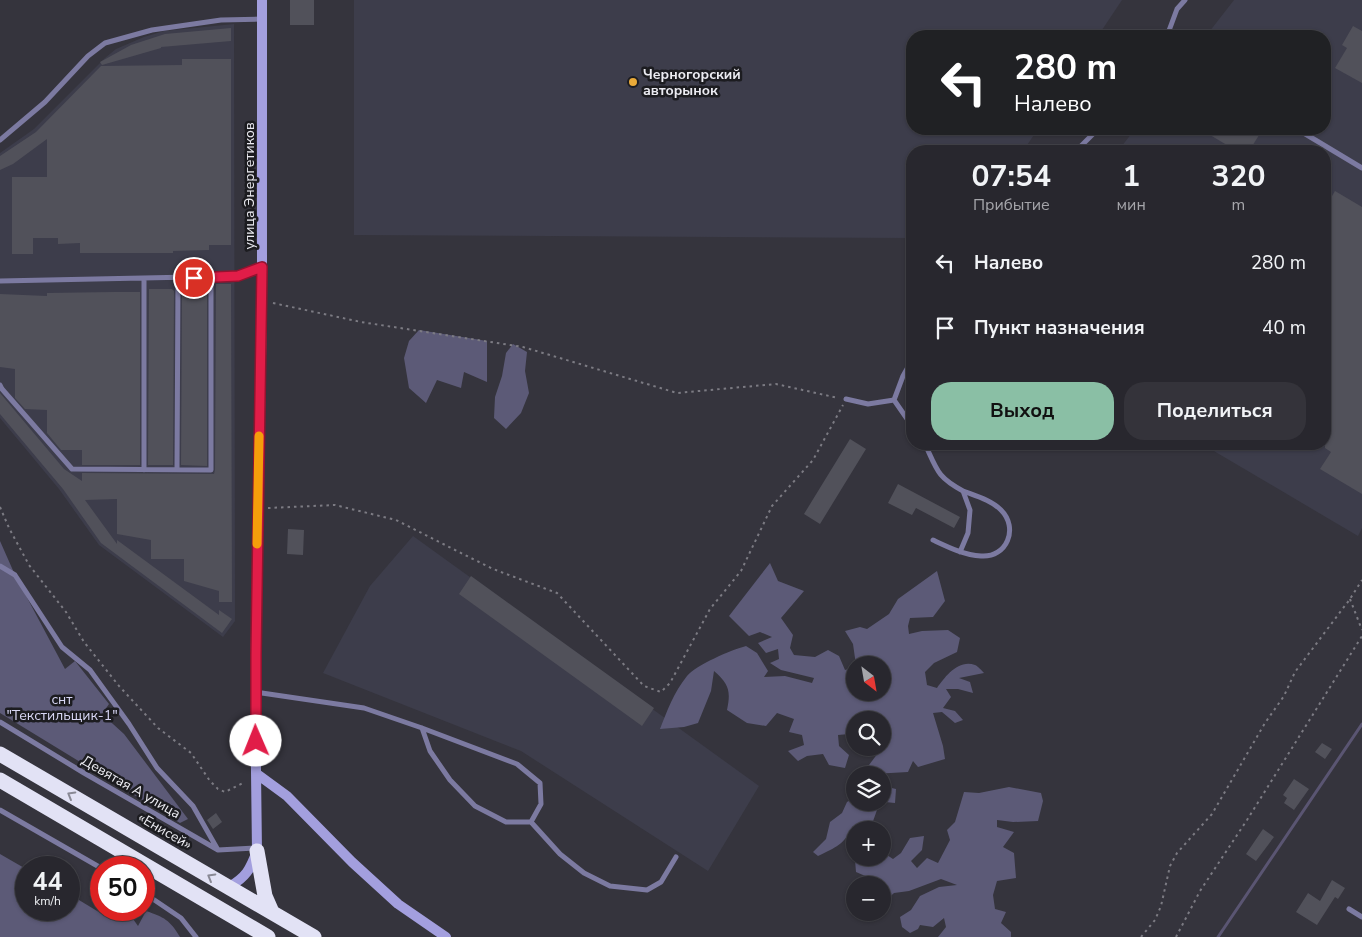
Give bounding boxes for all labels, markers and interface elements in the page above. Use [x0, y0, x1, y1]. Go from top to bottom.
text: 280 m [1014, 44, 1117, 91]
icon: left [931, 50, 996, 115]
place label: Черногорский авторынок [643, 65, 741, 100]
marker: Черногорский авторынок [627, 76, 639, 88]
text: Налево [1014, 89, 1092, 119]
street label: улица Энергетиков [240, 122, 259, 250]
text: 07:54 [972, 156, 1051, 197]
text: 1 [1122, 156, 1140, 197]
text: 320 [1211, 156, 1265, 197]
text: Прибытие [973, 194, 1050, 216]
text: мин [1117, 194, 1146, 216]
text: m [1232, 194, 1245, 216]
icon: left [931, 249, 959, 277]
text: Налево [974, 250, 1043, 276]
text: 280 m [1251, 250, 1306, 276]
pin [173, 257, 215, 299]
icon: arrive [180, 264, 208, 292]
icon: arrive [931, 314, 959, 342]
text: Пункт назначения [974, 315, 1145, 341]
text: 40 m [1262, 315, 1306, 341]
button: Выход [931, 382, 1114, 440]
button: Поделиться [1124, 382, 1306, 440]
north arrow [846, 656, 891, 701]
map controls [846, 656, 891, 921]
park label: снт "Текстильщик-1" [6, 690, 118, 725]
button: search [846, 711, 891, 756]
position arrow [229, 714, 281, 766]
street label: Девятая А улица [78, 751, 184, 823]
button: layers [846, 766, 891, 811]
one-way arrow [67, 792, 76, 802]
street label: «Енисей» [135, 808, 195, 854]
button: + [846, 821, 891, 866]
speed limit sign: 50 [90, 856, 155, 921]
text: 44 [32, 865, 63, 899]
one-way arrow [208, 873, 217, 883]
button: − [846, 876, 891, 921]
text: km/h [34, 893, 61, 909]

